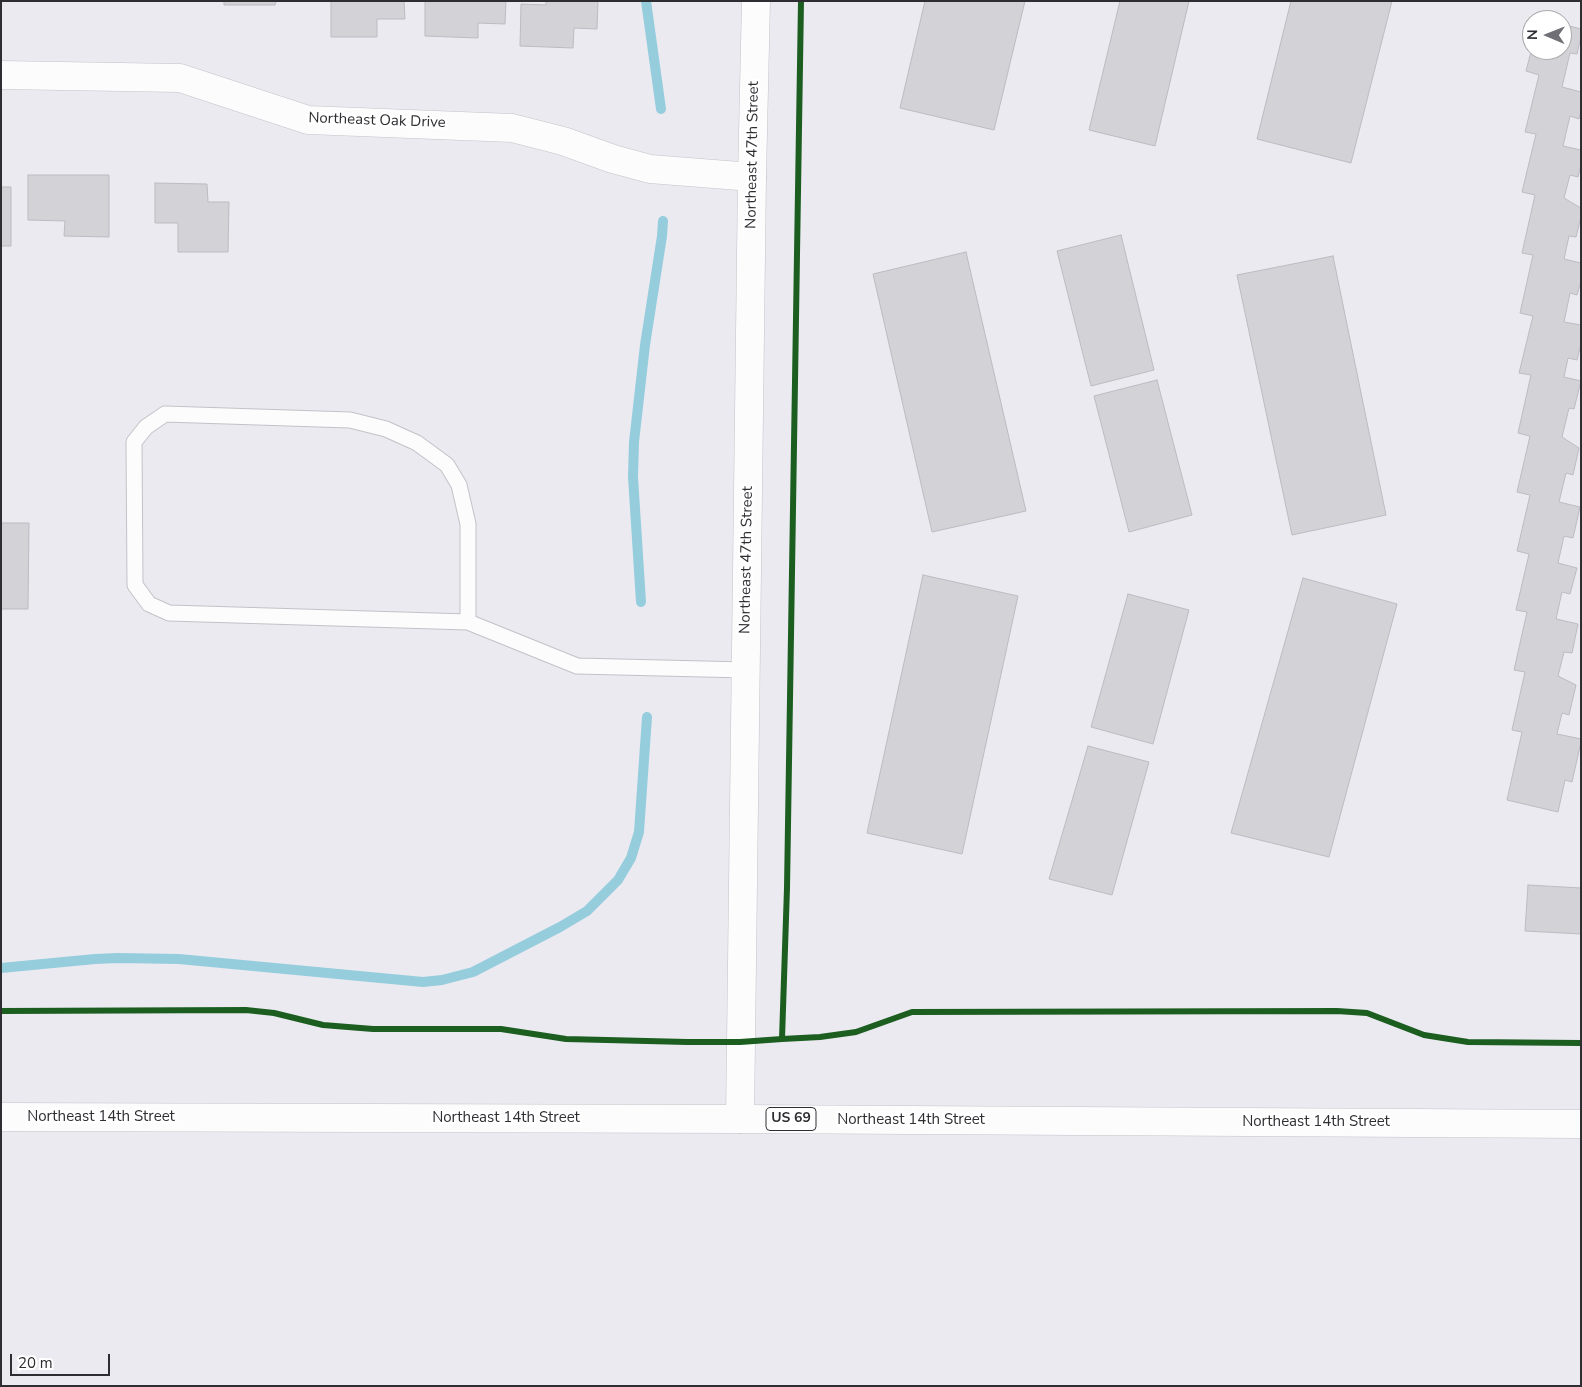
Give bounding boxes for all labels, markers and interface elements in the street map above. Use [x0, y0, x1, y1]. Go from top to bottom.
north arrow [1522, 10, 1572, 60]
text: N [1523, 29, 1542, 40]
street label: Northeast 47th Street [743, 81, 763, 229]
street label: Northeast Oak Drive [308, 110, 446, 132]
street label: Northeast 47th Street [737, 486, 757, 634]
street label: Northeast 14th Street [27, 1108, 175, 1126]
road number: US 69 [766, 1108, 816, 1130]
street label: Northeast 14th Street [432, 1109, 580, 1127]
street label: Northeast 14th Street [837, 1111, 985, 1129]
street label: Northeast 14th Street [1242, 1113, 1390, 1131]
scale bar [12, 1344, 112, 1376]
text: 20 m [18, 1353, 53, 1373]

